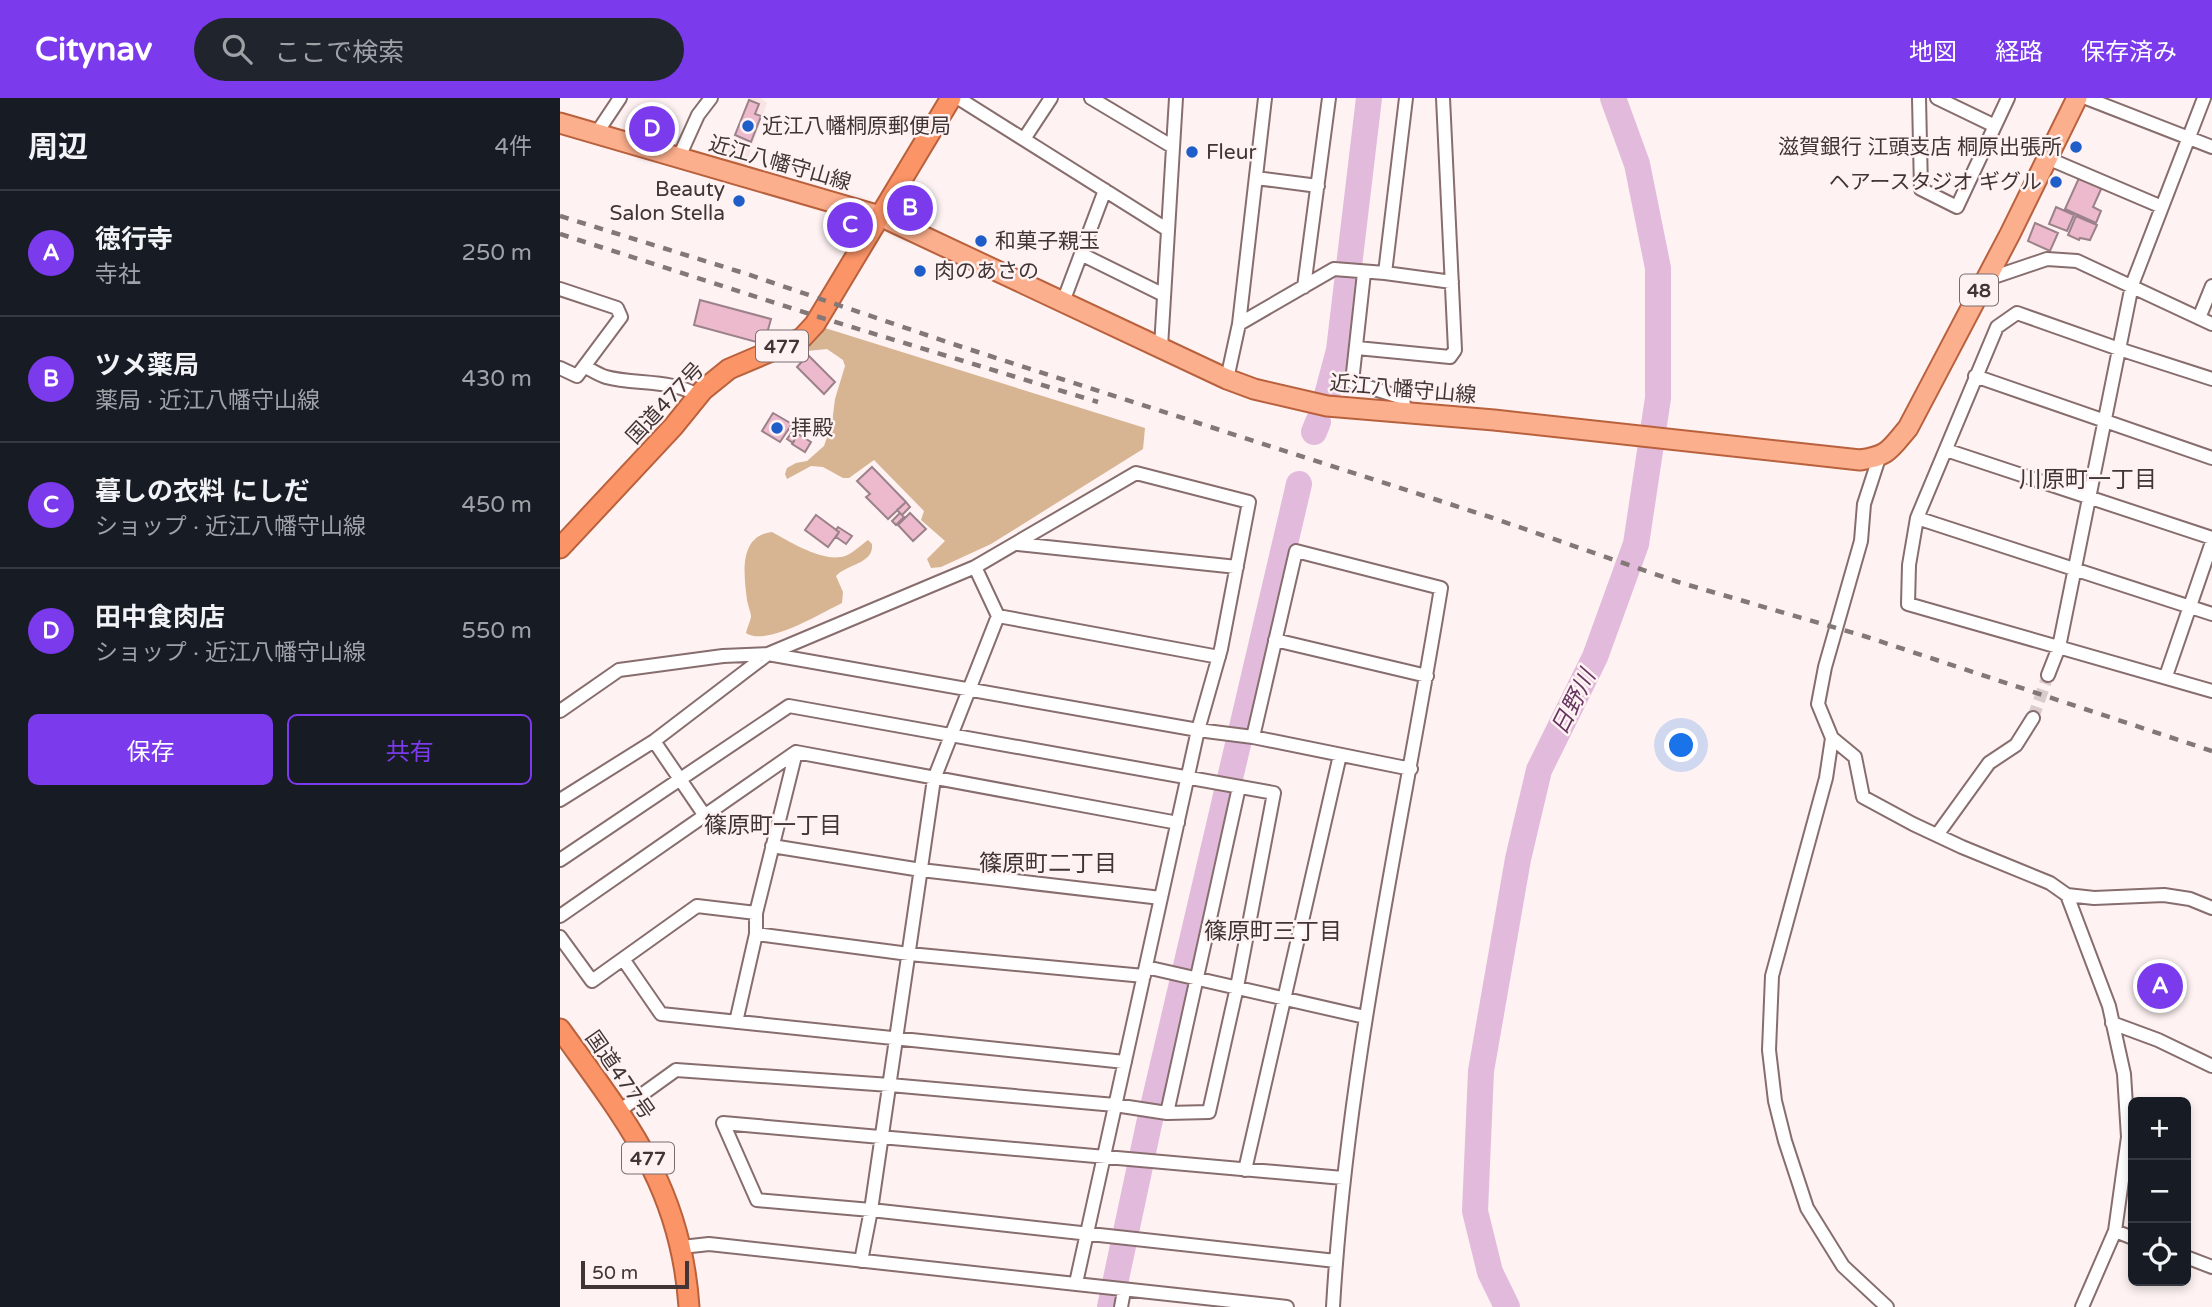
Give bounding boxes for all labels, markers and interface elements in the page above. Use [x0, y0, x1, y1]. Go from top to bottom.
search box [194, 18, 684, 81]
text: Citynav [35, 30, 152, 69]
icon: search [218, 30, 256, 68]
text: ここで検索 [274, 37, 404, 68]
text: 地図 [1909, 38, 1957, 67]
text: 経路 [1995, 38, 2043, 67]
text: 保存済み [2081, 38, 2177, 67]
pin: D [629, 103, 675, 155]
place label: 近江八幡桐原郵便局 [762, 114, 951, 139]
marker: 近江八幡桐原郵便局 [740, 118, 756, 134]
text: 周辺 [28, 129, 88, 166]
street label: 近江八幡守山線 [706, 131, 854, 196]
text: 4件 [495, 133, 532, 161]
place label: 滋賀銀行 江頭支店 桐原出張所 [1778, 135, 2062, 160]
marker: 滋賀銀行 江頭支店 桐原出張所 [2068, 139, 2084, 155]
place label: Fleur [1206, 140, 1257, 165]
marker: Fleur [1184, 144, 1200, 160]
place label: ヘアースタジオ ギグル [1829, 170, 2042, 195]
marker: ヘアースタジオ ギグル [2048, 174, 2064, 190]
place label: Beauty Salon Stella [610, 177, 725, 226]
pin: B [887, 182, 933, 234]
marker: Beauty Salon Stella [731, 193, 747, 209]
pin: C [827, 199, 873, 251]
text: 徳行寺 [95, 224, 173, 255]
place label: 和菓子親玉 [995, 229, 1100, 254]
marker: 和菓子親玉 [973, 233, 989, 249]
text: A [42, 239, 60, 267]
text: 250 m [462, 239, 532, 267]
place label: 肉のあさの [934, 259, 1039, 284]
text: 寺社 [95, 261, 141, 289]
marker: 肉のあさの [912, 263, 928, 279]
road number: 48 [1960, 274, 1998, 306]
road number: 477 [756, 330, 808, 362]
text: ツメ薬局 [95, 350, 199, 381]
street label: 国道477号 [621, 357, 709, 449]
text: B [43, 365, 59, 393]
text: 430 m [462, 365, 532, 393]
street label: 近江八幡守山線 [1329, 371, 1477, 408]
text: 薬局 · 近江八幡守山線 [95, 387, 320, 415]
place label: 拝殿 [791, 416, 833, 441]
marker: 拝殿 [769, 420, 785, 436]
district label: 川原町一丁目 [2019, 466, 2157, 494]
text: 暮しの衣料 にしだ [95, 476, 310, 507]
text: C [43, 491, 59, 519]
text: 450 m [462, 491, 532, 519]
text: ショップ · 近江八幡守山線 [95, 513, 366, 541]
text: 田中食肉店 [95, 602, 225, 633]
text: D [42, 617, 60, 645]
text: 550 m [462, 617, 532, 645]
text: ショップ · 近江八幡守山線 [95, 639, 366, 667]
water label: 日野川 [1546, 663, 1603, 740]
button: 保存 [28, 714, 273, 785]
button: 共有 [287, 714, 532, 785]
your location [1664, 728, 1698, 762]
district label: 篠原町一丁目 [704, 812, 842, 840]
district label: 篠原町二丁目 [979, 850, 1117, 878]
district label: 篠原町三丁目 [1204, 918, 1342, 946]
pin: A [2137, 960, 2183, 1012]
street label: 国道477号 [580, 1026, 659, 1124]
map controls [2128, 1097, 2191, 1286]
button: + [2128, 1097, 2191, 1160]
road number: 477 [622, 1142, 674, 1174]
button: − [2128, 1160, 2191, 1223]
button: locate [2128, 1223, 2191, 1286]
scale bar [581, 1258, 690, 1290]
text: 50 m [592, 1262, 638, 1284]

